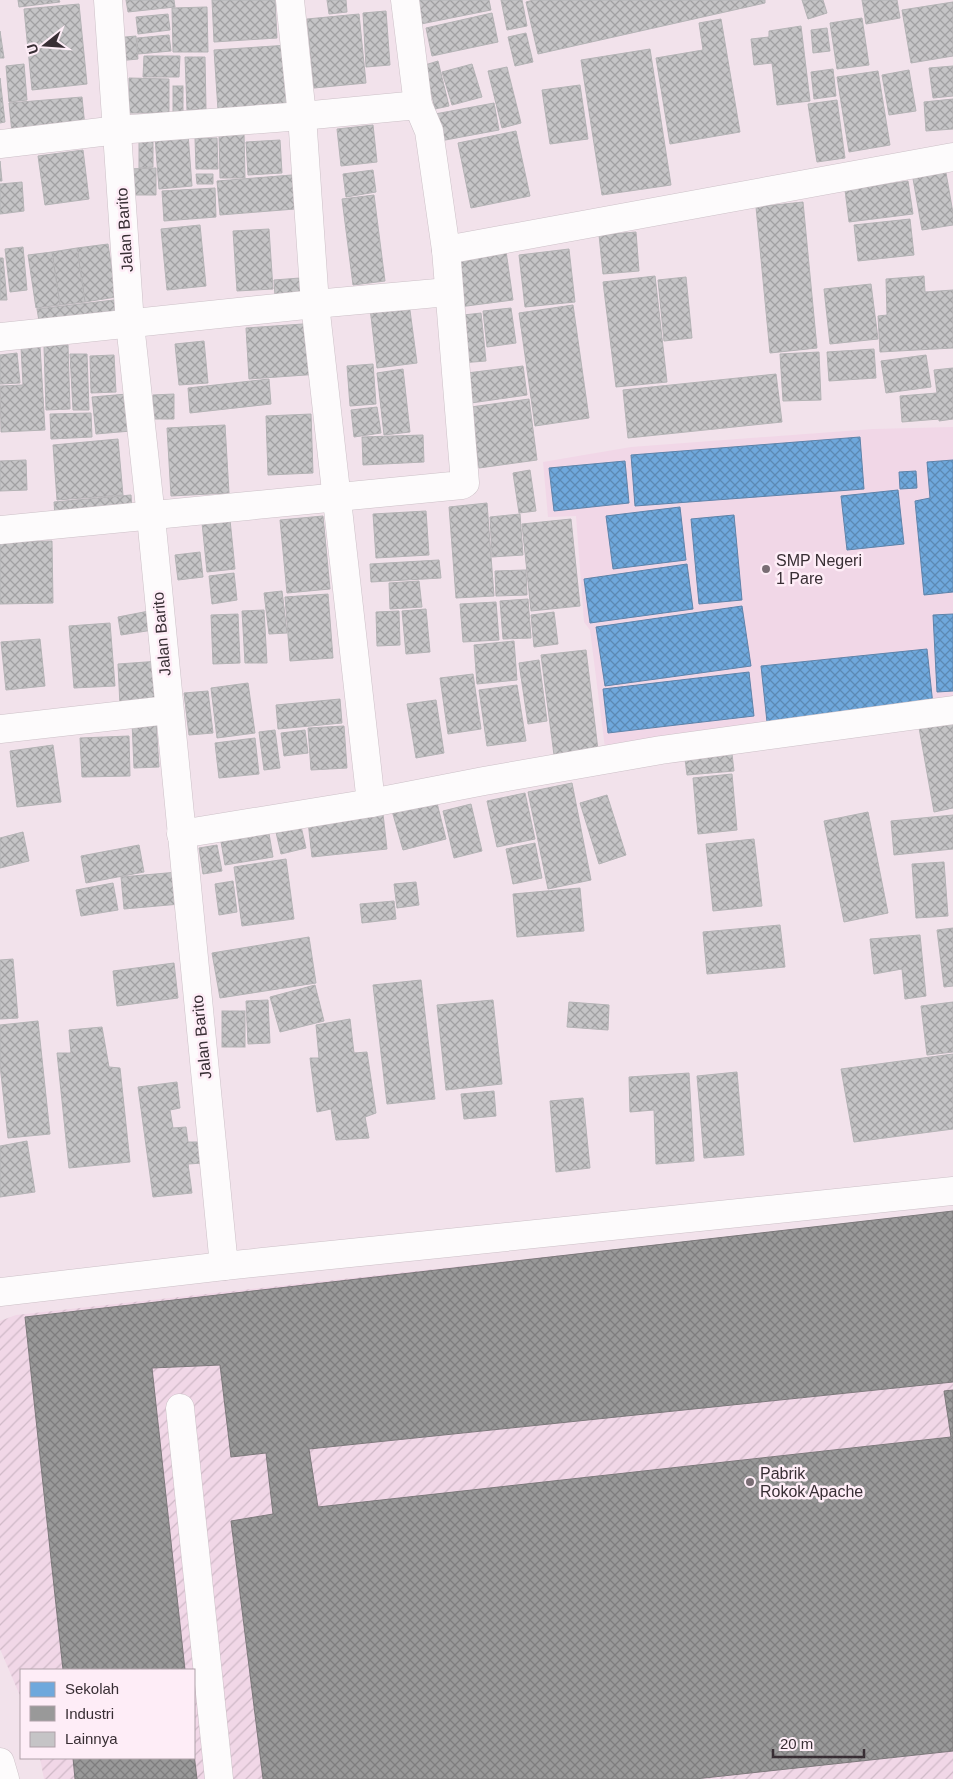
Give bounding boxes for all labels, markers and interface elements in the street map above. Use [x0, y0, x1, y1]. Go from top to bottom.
north arrow [20, 20, 70, 70]
text: U [23, 42, 42, 56]
street label: Jalan Barito [113, 187, 136, 273]
place label: SMP Negeri 1 Pare [776, 552, 862, 587]
marker: SMP Negeri 1 Pare [760, 563, 772, 575]
street label: Jalan Barito [149, 591, 174, 677]
street label: Jalan Barito [189, 994, 214, 1080]
place label: Pabrik Rokok Apache [760, 1465, 863, 1500]
marker: Pabrik Rokok Apache [744, 1476, 756, 1488]
legend [20, 1669, 195, 1759]
text: Sekolah [65, 1680, 119, 1697]
text: Industri [65, 1705, 114, 1722]
scale bar [773, 1726, 864, 1758]
text: Lainnya [65, 1730, 118, 1747]
text: 20 m [780, 1735, 813, 1752]

